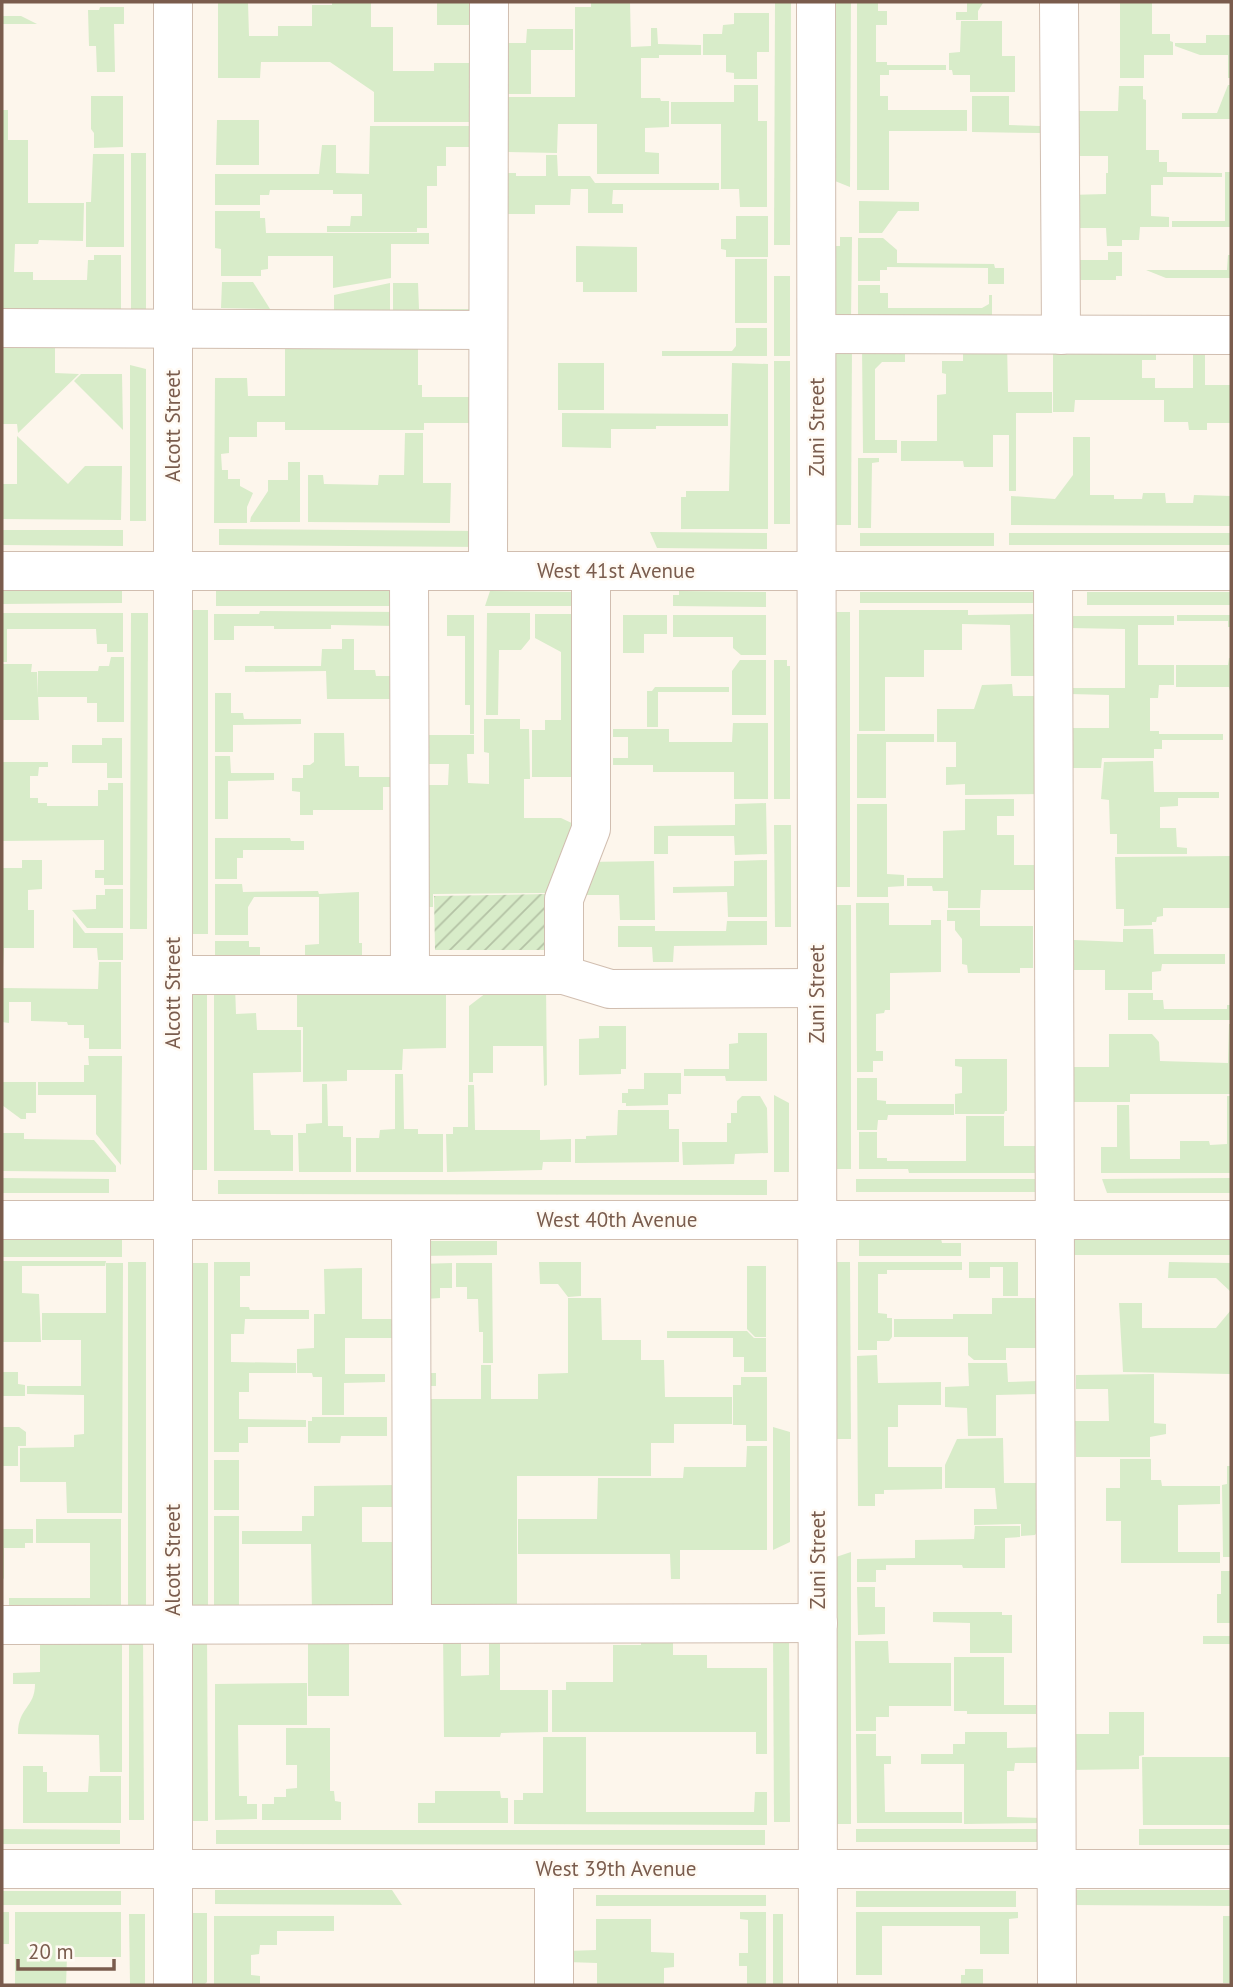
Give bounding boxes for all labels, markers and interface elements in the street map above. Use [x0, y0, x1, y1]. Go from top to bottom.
street label: Alcott Street [159, 370, 186, 482]
street label: Zuni Street [803, 378, 830, 476]
street label: West 41st Avenue [537, 557, 695, 584]
street label: Alcott Street [159, 937, 186, 1049]
street label: Zuni Street [803, 945, 830, 1043]
street label: West 40th Avenue [537, 1206, 697, 1233]
street label: Alcott Street [159, 1504, 186, 1616]
street label: Zuni Street [804, 1511, 831, 1609]
street label: West 39th Avenue [536, 1855, 696, 1882]
scale bar [18, 1927, 114, 1971]
text: 20 m [28, 1938, 74, 1965]

